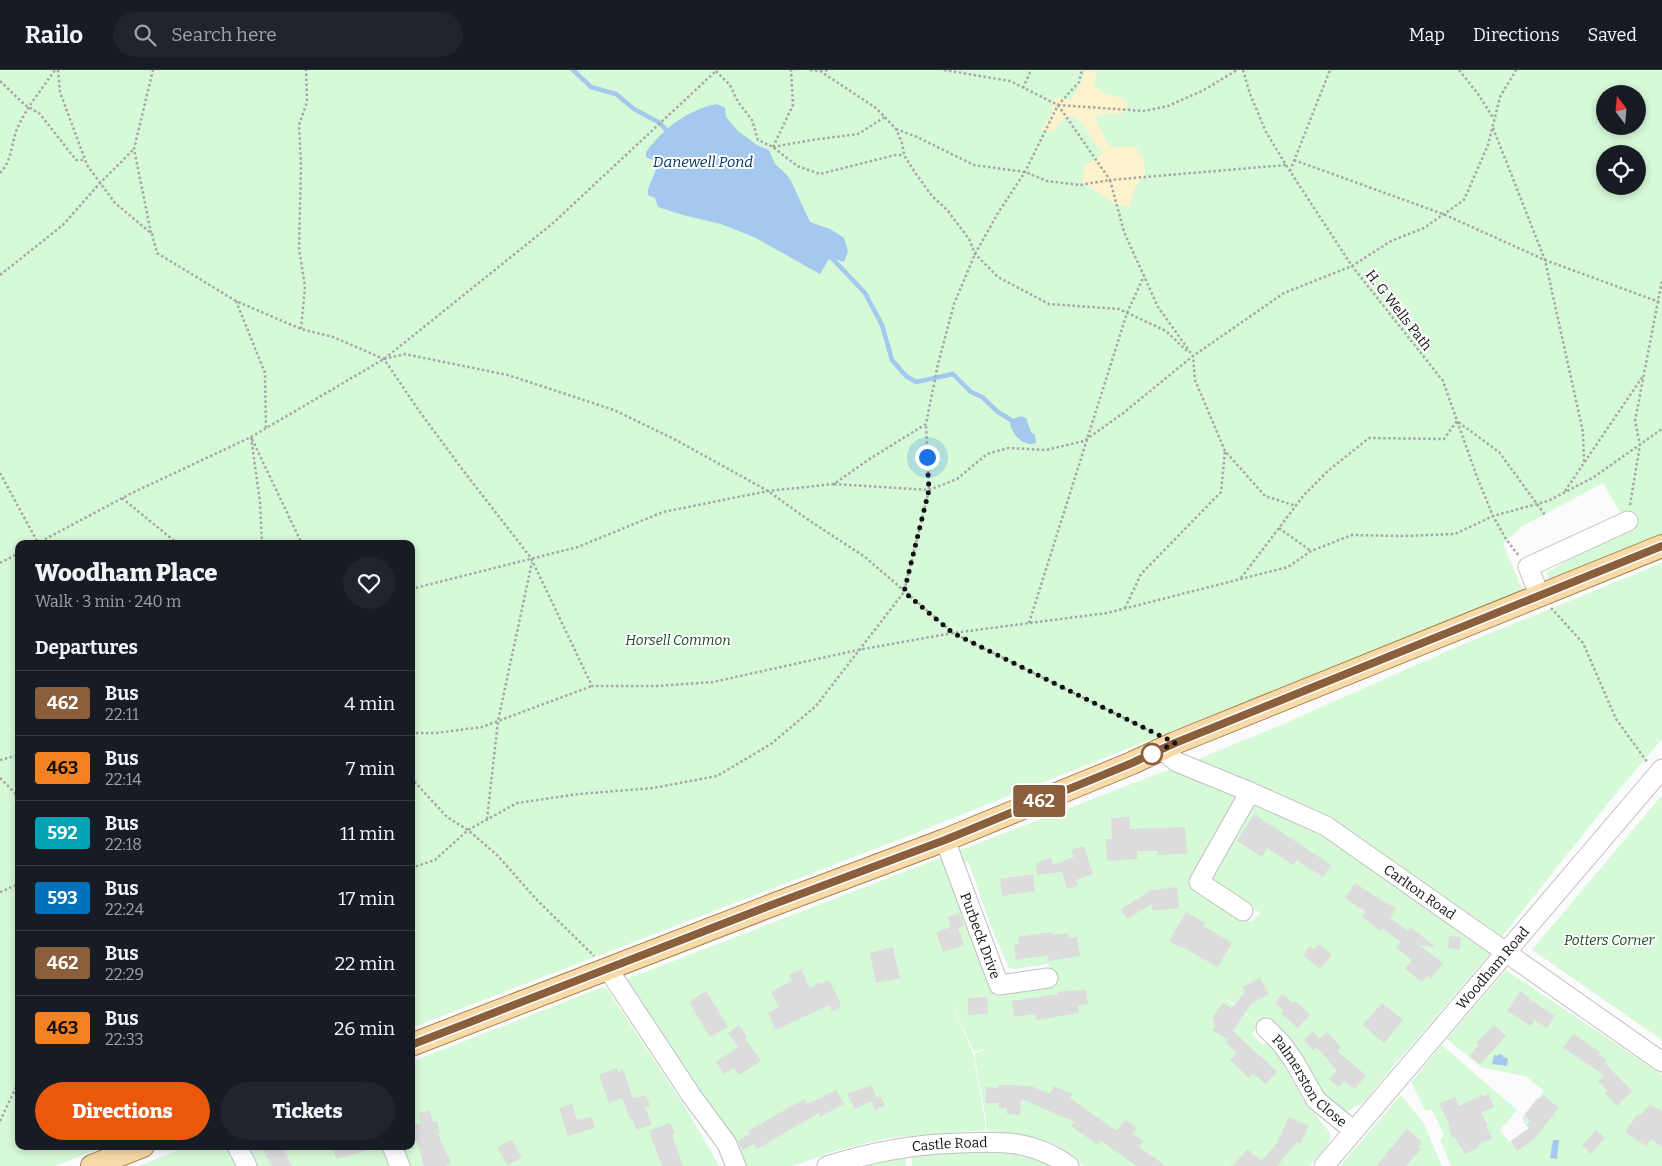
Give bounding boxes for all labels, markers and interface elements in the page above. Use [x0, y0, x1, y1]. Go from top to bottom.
search box [113, 12, 463, 57]
text: Railo [25, 21, 83, 49]
icon: search [131, 21, 159, 49]
text: Search here [171, 23, 277, 46]
text: Map [1409, 24, 1445, 46]
text: Directions [1473, 24, 1560, 46]
text: Saved [1588, 24, 1637, 46]
north arrow [1596, 85, 1646, 135]
map controls [1596, 85, 1646, 195]
button: locate [1596, 145, 1646, 195]
water label: Danewell Pond [653, 153, 753, 171]
street label: H. G Wells Path [1362, 267, 1436, 354]
your location [915, 445, 940, 470]
button: heart [343, 557, 395, 609]
text: Woodham Place [35, 559, 217, 587]
text: Walk · 3 min · 240 m [35, 592, 181, 611]
park label: Horsell Common [625, 632, 731, 649]
text: Departures [35, 636, 138, 659]
text: Bus [105, 682, 139, 705]
text: 462 [47, 692, 78, 714]
text: 4 min [344, 692, 395, 715]
text: 22:11 [105, 705, 139, 724]
unlabelled marker [1141, 743, 1163, 765]
text: Bus [105, 747, 139, 770]
text: 463 [47, 757, 78, 779]
text: 7 min [346, 757, 395, 780]
text: 22:14 [105, 770, 142, 789]
line badge: 462 [1010, 785, 1068, 817]
text: 462 [1023, 790, 1055, 812]
text: Bus [105, 812, 139, 835]
text: 592 [47, 822, 78, 844]
text: 11 min [340, 822, 395, 845]
text: 22:18 [105, 835, 142, 854]
street label: Carlton Road [1380, 861, 1459, 923]
text: Bus [105, 877, 139, 900]
text: 593 [47, 887, 78, 909]
text: 17 min [338, 887, 395, 910]
street label: Purbeck Drive [956, 890, 1004, 981]
text: 22:24 [105, 900, 144, 919]
street label: Woodham Road [1453, 924, 1533, 1013]
park label: Potters Corner [1564, 932, 1655, 949]
text: Bus [105, 942, 139, 965]
text: 462 [47, 952, 78, 974]
text: 22 min [335, 952, 395, 975]
text: 22:29 [105, 965, 144, 984]
text: Bus [105, 1007, 139, 1030]
text: 463 [47, 1017, 78, 1039]
text: 26 min [334, 1017, 395, 1040]
text: 22:33 [105, 1030, 144, 1049]
street label: Palmerston Close [1268, 1031, 1350, 1131]
button: Directions [35, 1082, 210, 1140]
button: Tickets [220, 1082, 395, 1140]
street label: Castle Road [911, 1134, 988, 1155]

